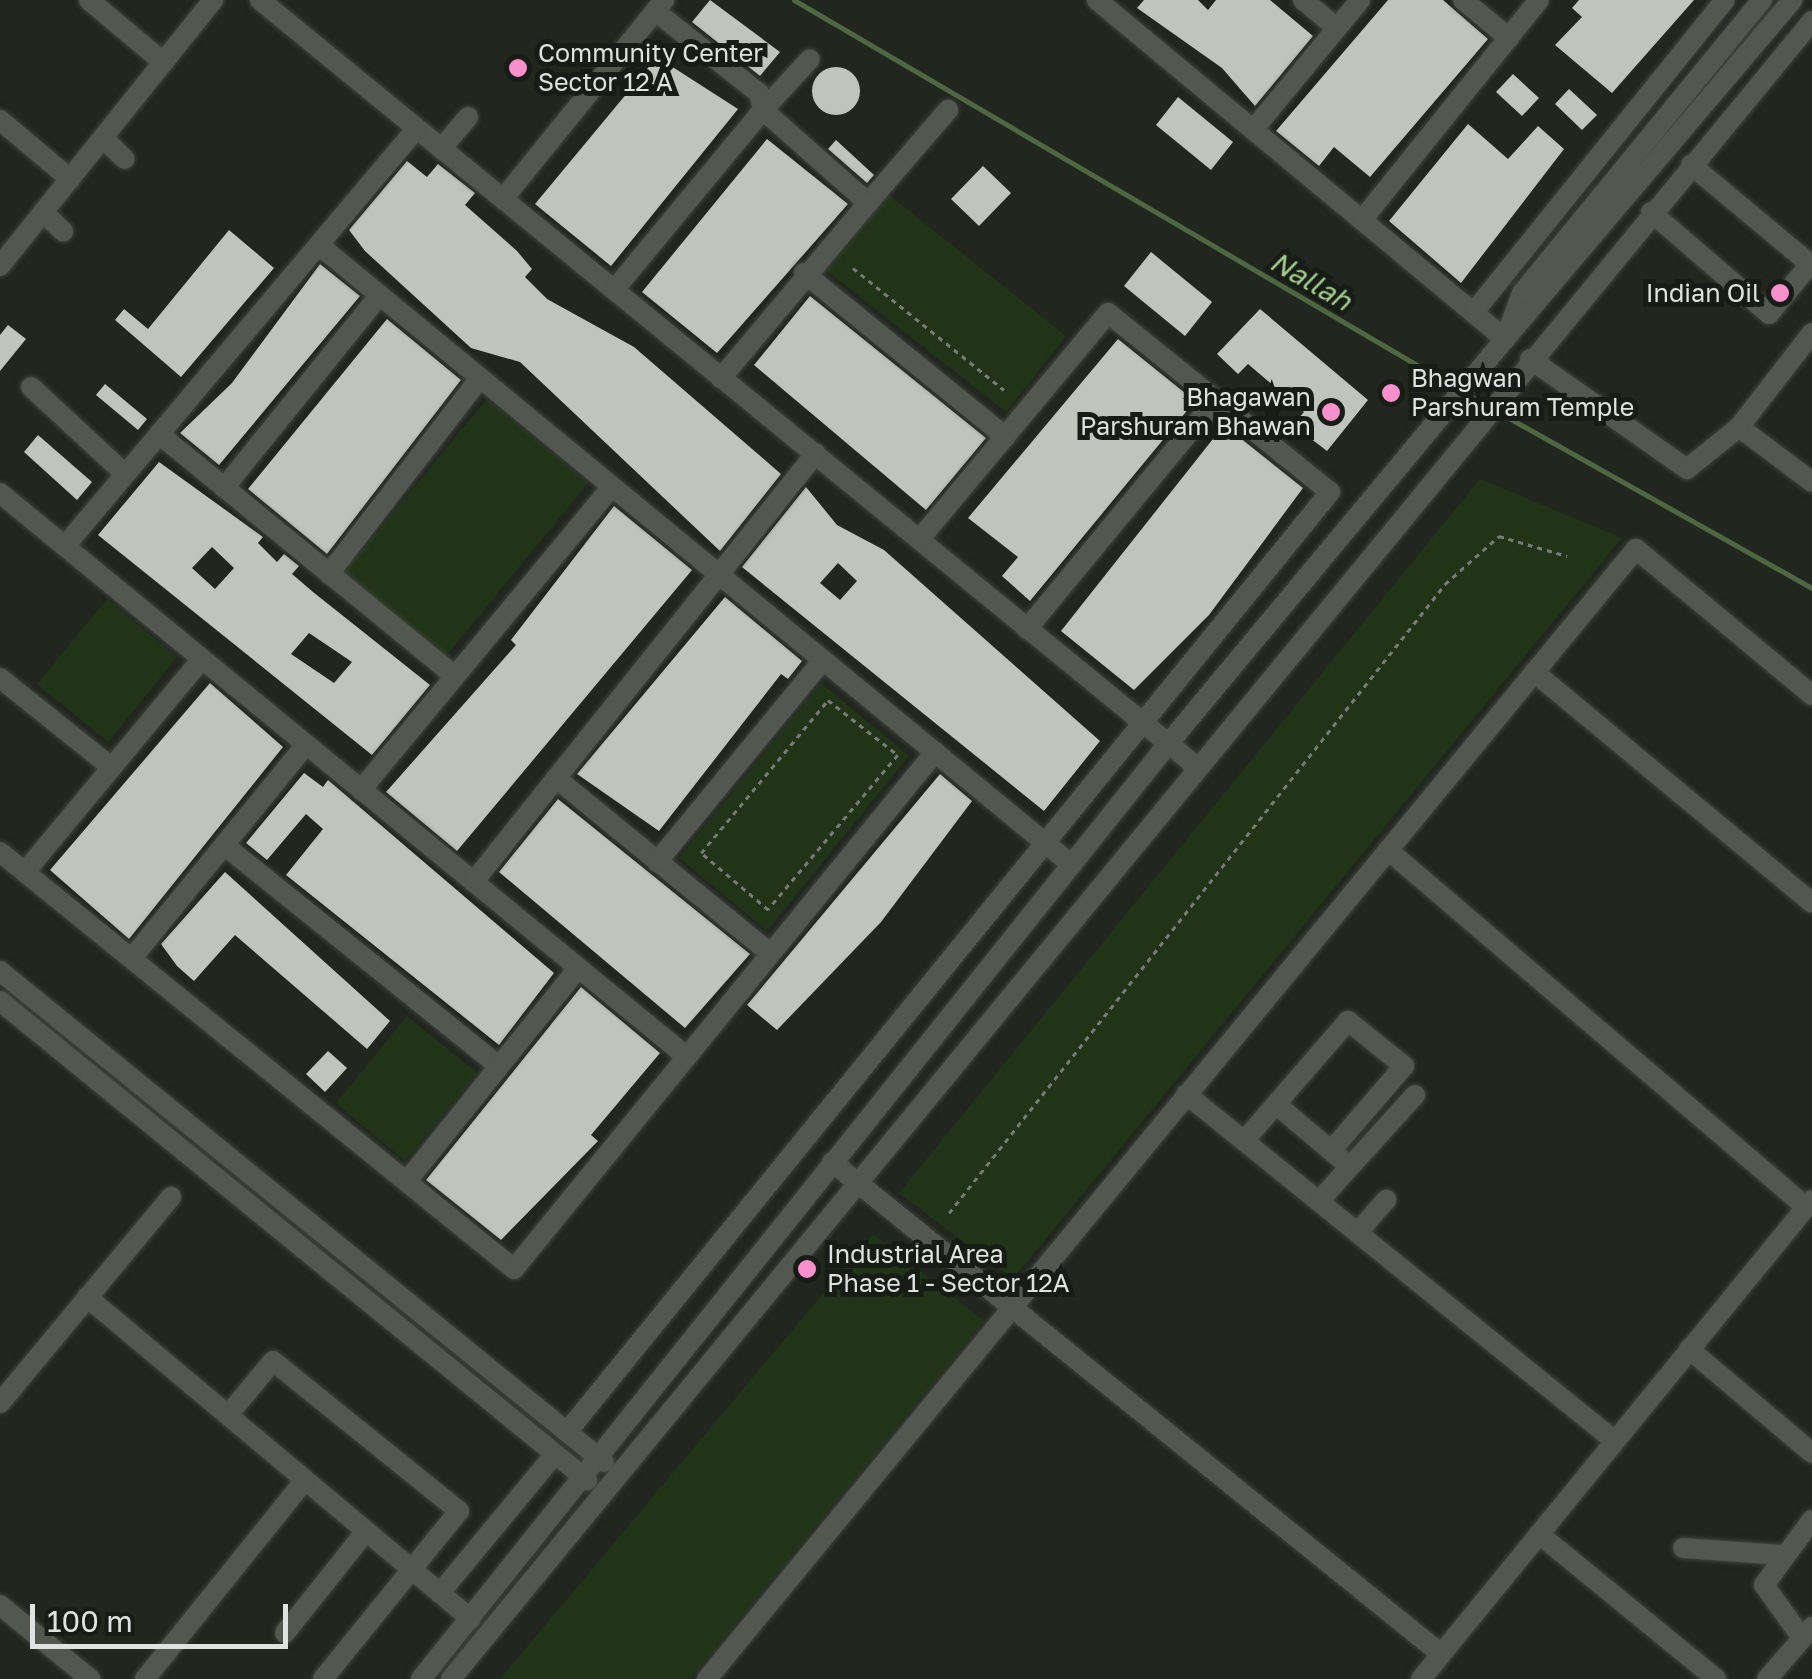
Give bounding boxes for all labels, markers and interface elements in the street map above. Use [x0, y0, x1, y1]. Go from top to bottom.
place label: Community Center Sector 12 A [538, 39, 763, 98]
marker: Community Center Sector 12 A [507, 57, 529, 79]
water label: Nallah [1264, 244, 1358, 318]
place label: Indian Oil [1646, 278, 1760, 308]
marker: Indian Oil [1769, 282, 1791, 304]
place label: Bhagwan Parshuram Temple [1411, 364, 1634, 423]
marker: Bhagwan Parshuram Temple [1380, 382, 1402, 404]
place label: Bhagawan Parshuram Bhawan [1080, 383, 1311, 442]
marker: Bhagawan Parshuram Bhawan [1320, 401, 1342, 423]
place label: Industrial Area Phase 1 - Sector 12A [827, 1240, 1069, 1299]
marker: Industrial Area Phase 1 - Sector 12A [796, 1258, 818, 1280]
scale bar [35, 1584, 292, 1646]
text: 100 m [47, 1603, 133, 1639]

